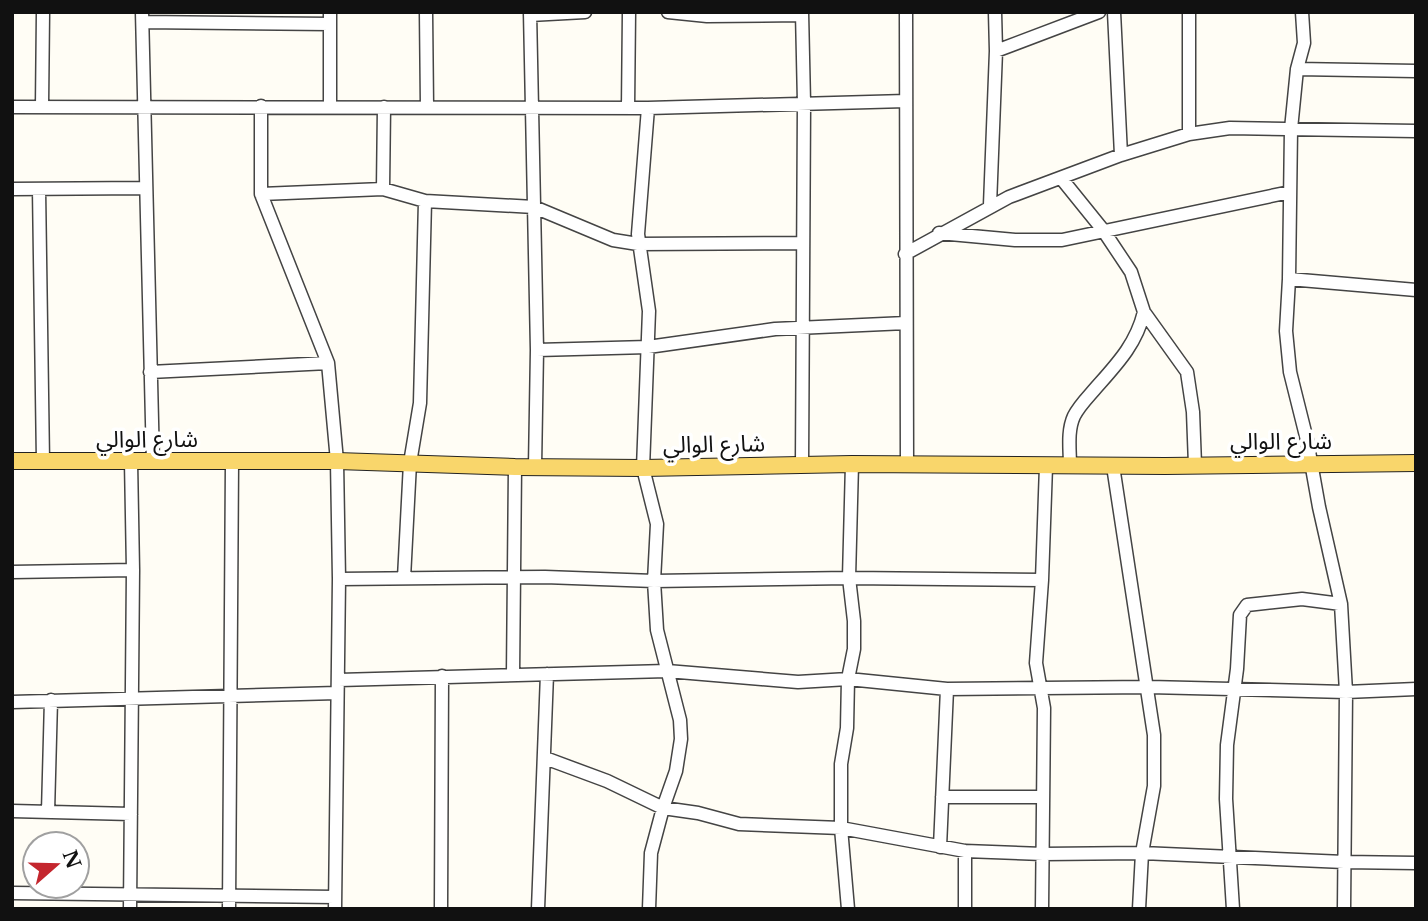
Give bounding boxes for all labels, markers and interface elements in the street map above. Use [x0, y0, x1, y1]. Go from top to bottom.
street label: شارع الوالي [96, 425, 198, 456]
street label: شارع الوالي [1230, 427, 1332, 458]
street label: شارع الوالي [663, 429, 765, 462]
north arrow [21, 830, 91, 900]
text: N [58, 847, 85, 872]

